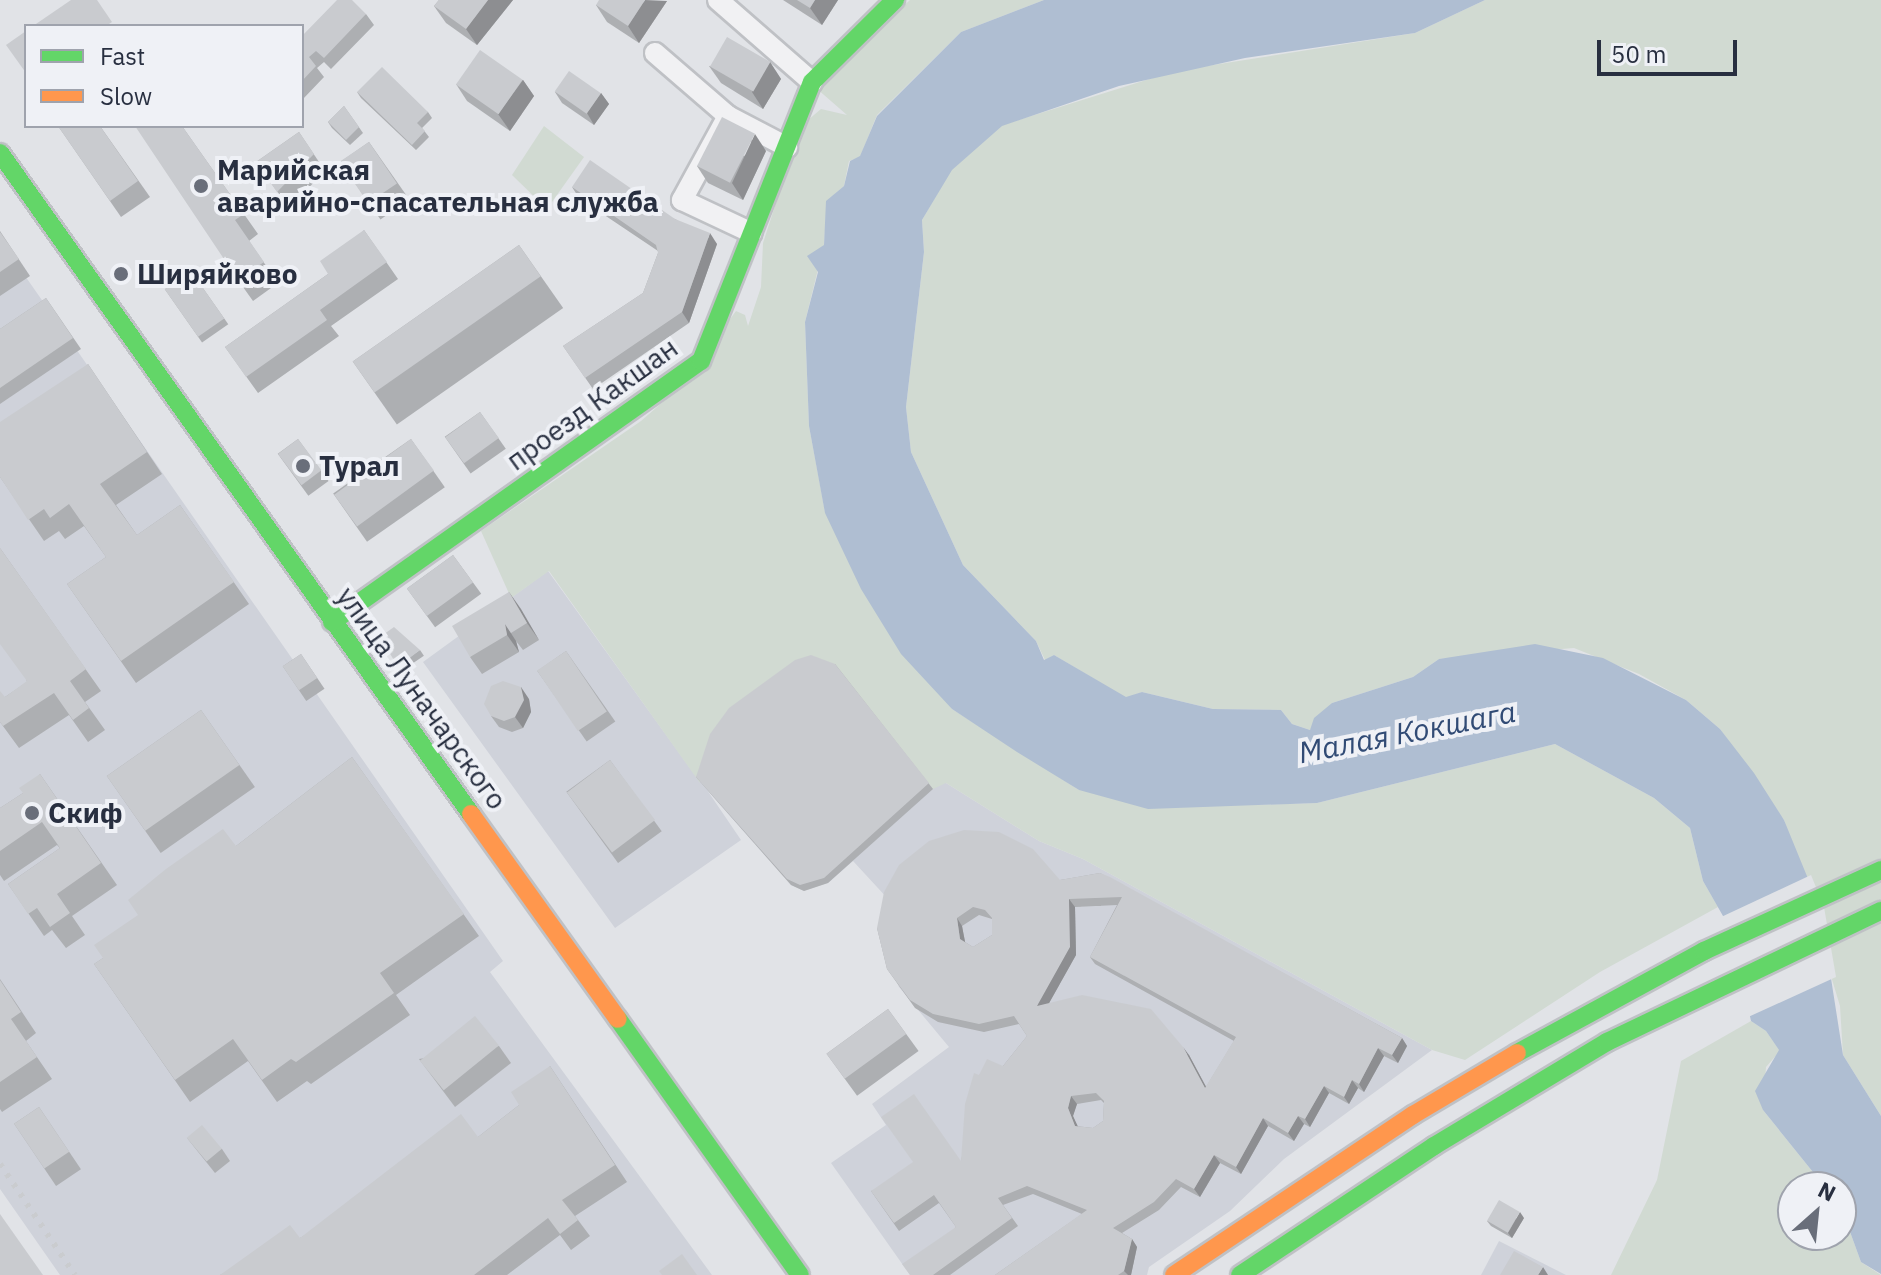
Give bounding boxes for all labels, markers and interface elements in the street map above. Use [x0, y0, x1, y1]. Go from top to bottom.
legend [24, 24, 304, 128]
scale bar [1601, 24, 1741, 74]
text: 50 m [1611, 38, 1666, 70]
text: Fast [100, 40, 145, 72]
text: Slow [100, 80, 152, 112]
place label: Марийская аварийно-спасательная служба [217, 153, 659, 219]
marker: Марийская аварийно-спасательная служба [192, 177, 210, 195]
place label: Ширяйково [137, 257, 297, 291]
marker: Ширяйково [112, 265, 130, 283]
street label: проезд Какшан [500, 331, 684, 477]
place label: Турал [319, 449, 400, 483]
marker: Турал [294, 457, 312, 475]
street label: улица Луначарского [330, 580, 514, 816]
water label: Малая Кокшага [1295, 693, 1519, 771]
place label: Скиф [48, 796, 122, 830]
marker: Скиф [23, 804, 41, 822]
north arrow [1777, 1171, 1857, 1251]
text: N [1814, 1174, 1841, 1207]

